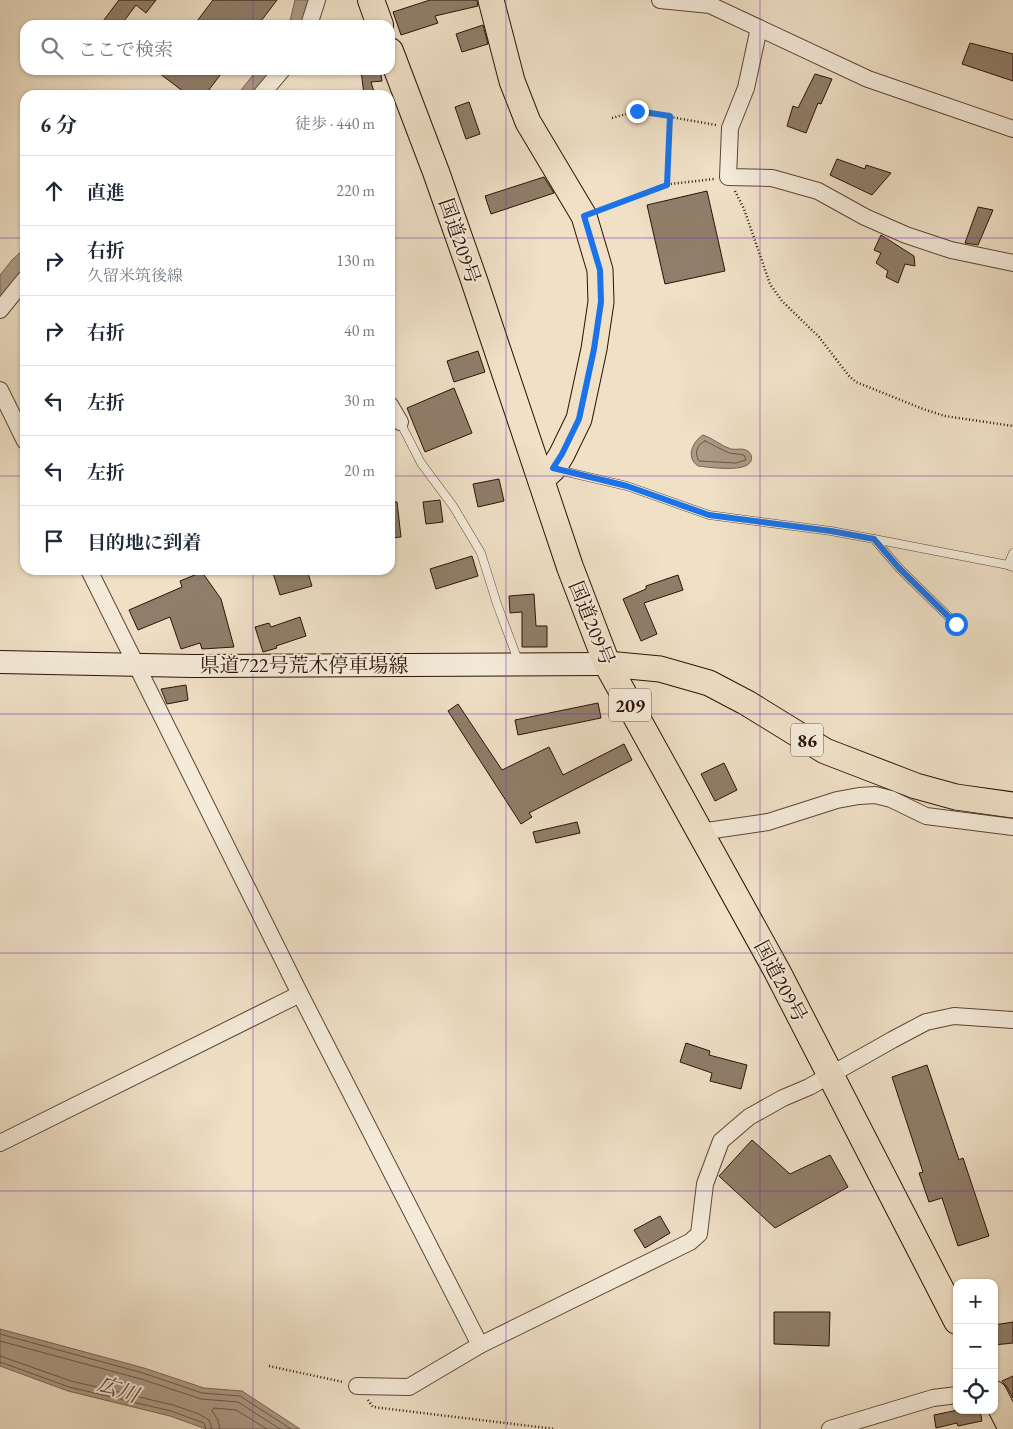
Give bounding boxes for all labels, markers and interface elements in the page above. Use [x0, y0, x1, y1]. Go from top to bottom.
search box [20, 20, 395, 75]
icon: search [38, 34, 66, 62]
text: ここで検索 [78, 37, 173, 62]
route end [626, 100, 649, 123]
text: 6 分 [40, 111, 77, 138]
text: 徒歩 · 440 m [295, 113, 375, 134]
icon: ahead [40, 177, 68, 205]
text: 直進 [87, 180, 125, 205]
text: 220 m [336, 180, 375, 201]
street label: 国道209号 [433, 195, 487, 287]
text: 右折 [87, 238, 125, 263]
icon: right [40, 247, 68, 275]
text: 130 m [336, 250, 375, 271]
text: 久留米筑後線 [87, 265, 183, 286]
icon: right [40, 317, 68, 345]
text: 右折 [87, 320, 125, 345]
text: 40 m [344, 320, 375, 341]
icon: left [40, 387, 68, 415]
text: 左折 [87, 390, 125, 415]
text: 30 m [344, 390, 375, 411]
icon: left [40, 457, 68, 485]
text: 左折 [87, 460, 125, 485]
text: 20 m [344, 460, 375, 481]
icon: arrive [40, 527, 68, 555]
text: 目的地に到着 [87, 530, 201, 555]
street label: 国道209号 [563, 577, 621, 669]
route start [945, 613, 968, 636]
street label: 県道722号荒木停車場線 [200, 652, 408, 678]
road number: 209 [609, 688, 651, 722]
road number: 86 [791, 724, 823, 756]
street label: 国道209号 [749, 936, 813, 1026]
map controls [953, 1279, 998, 1414]
button: + [953, 1279, 998, 1324]
button: − [953, 1324, 998, 1369]
water label: 広川 [94, 1369, 144, 1409]
button: locate [953, 1369, 998, 1414]

